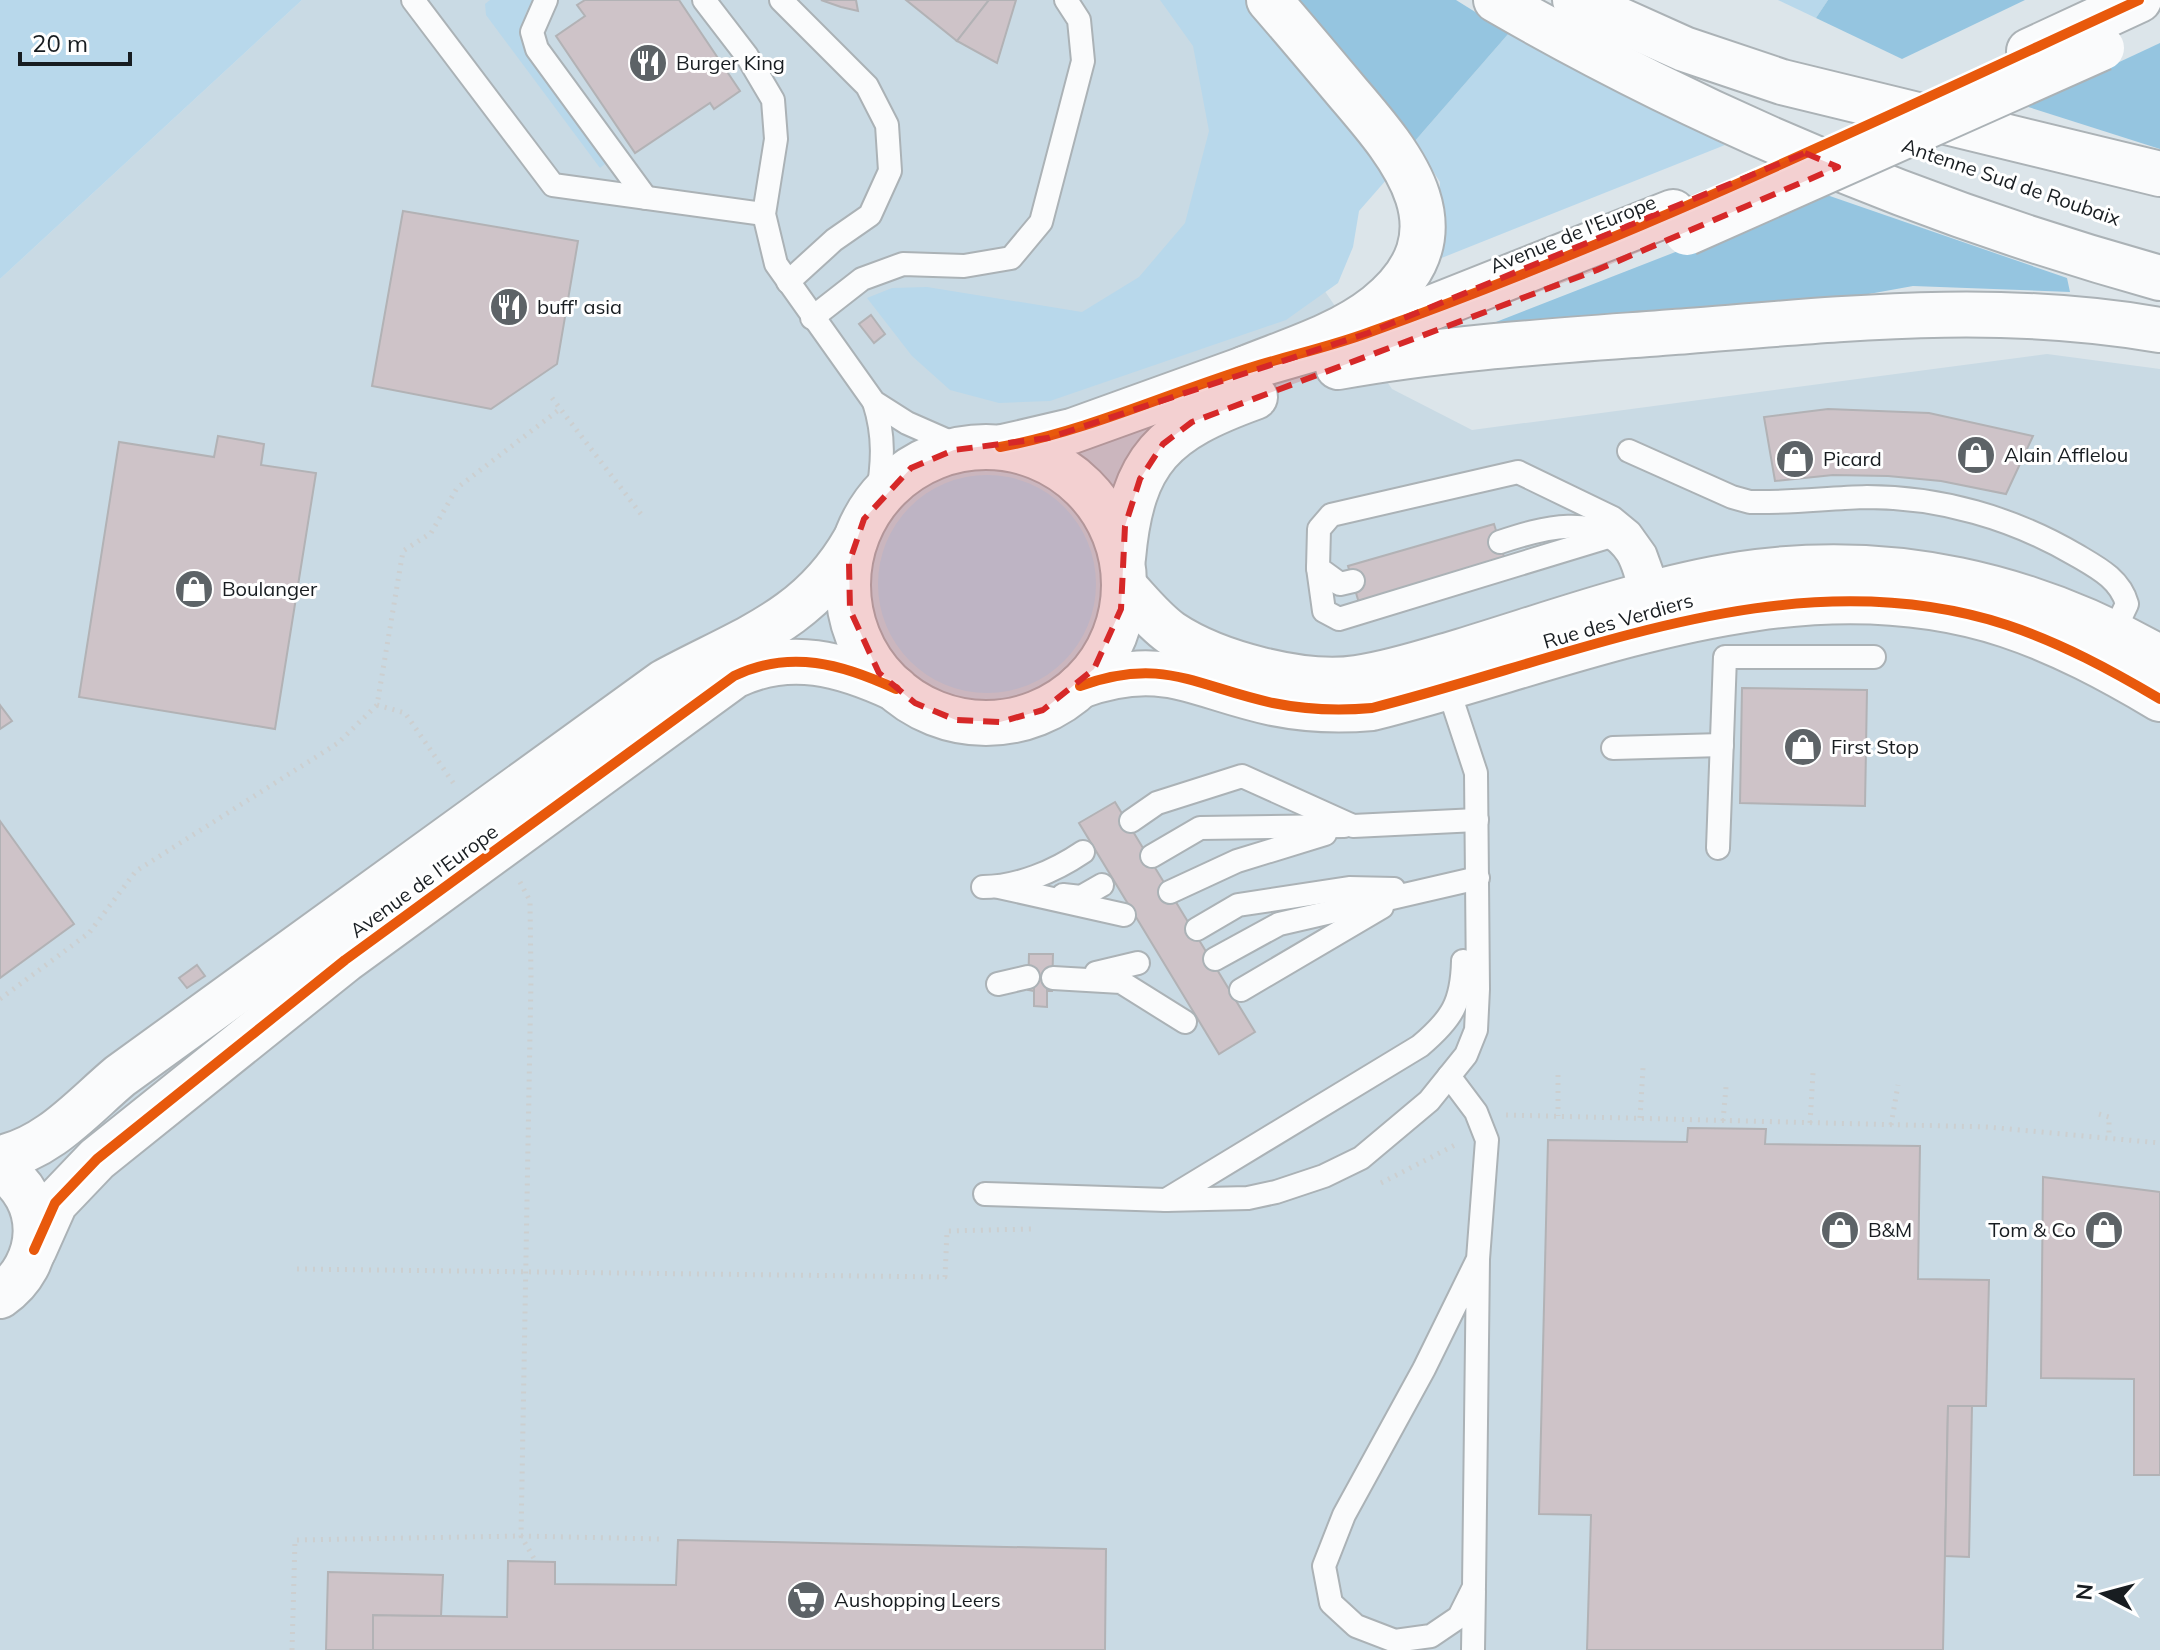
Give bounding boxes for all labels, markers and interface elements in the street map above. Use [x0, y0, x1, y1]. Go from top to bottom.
scale bar [20, 16, 130, 66]
text: 20 m [32, 28, 88, 58]
restaurant icon: Burger King [627, 42, 669, 84]
place label: Burger King [676, 50, 785, 75]
street label: Antenne Sud de Roubaix [1899, 132, 2124, 231]
street label: Avenue de l'Europe [1486, 189, 1660, 278]
restaurant icon: buff' asia [488, 286, 530, 328]
place label: buff' asia [537, 294, 622, 319]
shop icon: Alain Afflelou [1955, 434, 1997, 476]
shop icon: Picard [1774, 438, 1816, 480]
place label: Alain Afflelou [2004, 442, 2128, 467]
place label: Picard [1823, 446, 1882, 471]
shop icon: Boulanger [173, 568, 215, 610]
place label: Boulanger [222, 576, 318, 601]
street label: Rue des Verdiers [1540, 587, 1696, 654]
shop icon: First Stop [1782, 726, 1824, 768]
place label: First Stop [1831, 734, 1919, 759]
street label: Avenue de l'Europe [345, 818, 503, 943]
shop icon: B&M [1819, 1209, 1861, 1251]
shop icon: Tom & Co [2083, 1209, 2125, 1251]
place label: B&M [1868, 1217, 1912, 1242]
place label: Tom & Co [1988, 1217, 2076, 1242]
north arrow [2064, 1554, 2144, 1634]
supermarket icon: Aushopping Leers [785, 1579, 827, 1621]
text: N [2069, 1582, 2099, 1602]
place label: Aushopping Leers [834, 1587, 1001, 1612]

